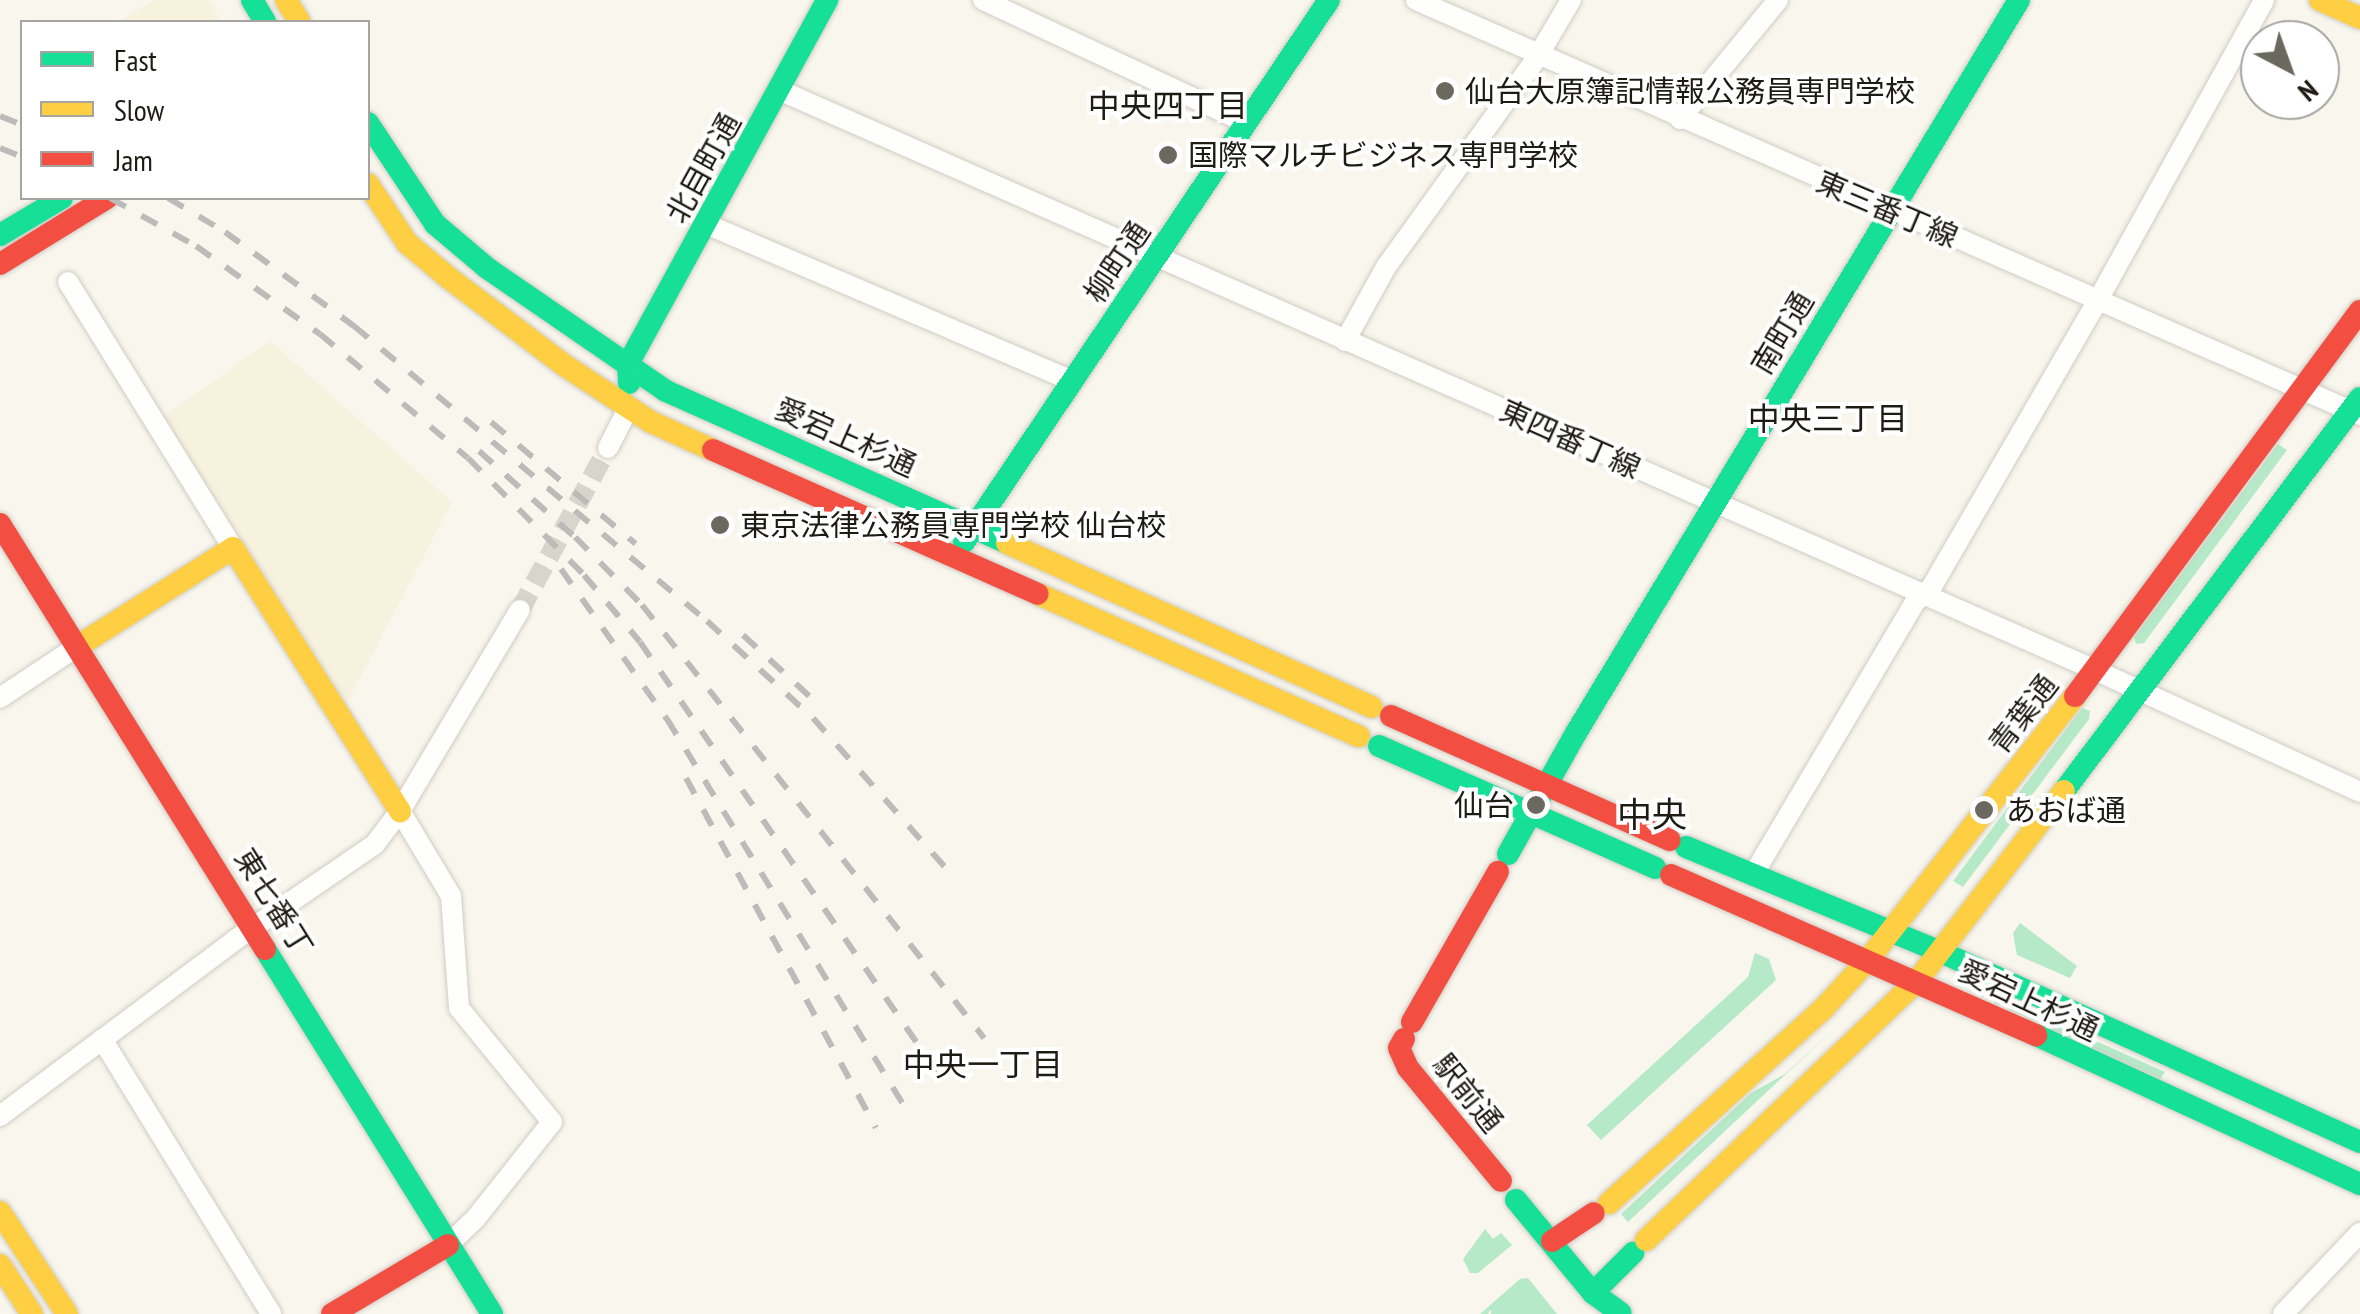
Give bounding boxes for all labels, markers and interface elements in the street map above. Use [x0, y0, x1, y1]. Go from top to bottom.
legend [20, 20, 370, 200]
north arrow [2240, 20, 2340, 120]
text: Fast [114, 40, 157, 79]
place label: 仙台大原簿記情報公務員専門学校 [1465, 73, 1915, 109]
text: N [2291, 73, 2327, 110]
marker: 仙台大原簿記情報公務員専門学校 [1434, 80, 1456, 102]
district label: 中央四丁目 [1088, 86, 1248, 124]
text: Slow [114, 90, 164, 129]
street label: 北目町通 [658, 107, 748, 229]
place label: 国際マルチビジネス専門学校 [1188, 137, 1578, 173]
text: Jam [114, 140, 153, 179]
marker: 国際マルチビジネス専門学校 [1157, 144, 1179, 166]
street label: 東三番丁線 [1811, 163, 1963, 255]
street label: 柳町通 [1077, 215, 1157, 309]
street label: 南町通 [1743, 285, 1821, 381]
street label: 愛宕上杉通 [770, 390, 922, 484]
street label: 東四番丁線 [1494, 392, 1646, 486]
district label: 中央三丁目 [1748, 399, 1908, 437]
place label: 東京法律公務員専門学校 仙台校 [740, 507, 1166, 543]
marker: 東京法律公務員専門学校 仙台校 [709, 514, 731, 536]
street label: 青葉通 [1981, 667, 2065, 761]
place label: 仙台 [1454, 787, 1514, 823]
marker: 仙台 [1523, 792, 1549, 818]
place label: あおば通 [2006, 792, 2126, 828]
district label: 中央 [1617, 793, 1687, 835]
marker: あおば通 [1971, 797, 1997, 823]
street label: 東七番丁 [227, 842, 321, 962]
street label: 愛宕上杉通 [1953, 952, 2105, 1048]
district label: 中央一丁目 [903, 1045, 1063, 1083]
street label: 駅前通 [1426, 1047, 1510, 1139]

